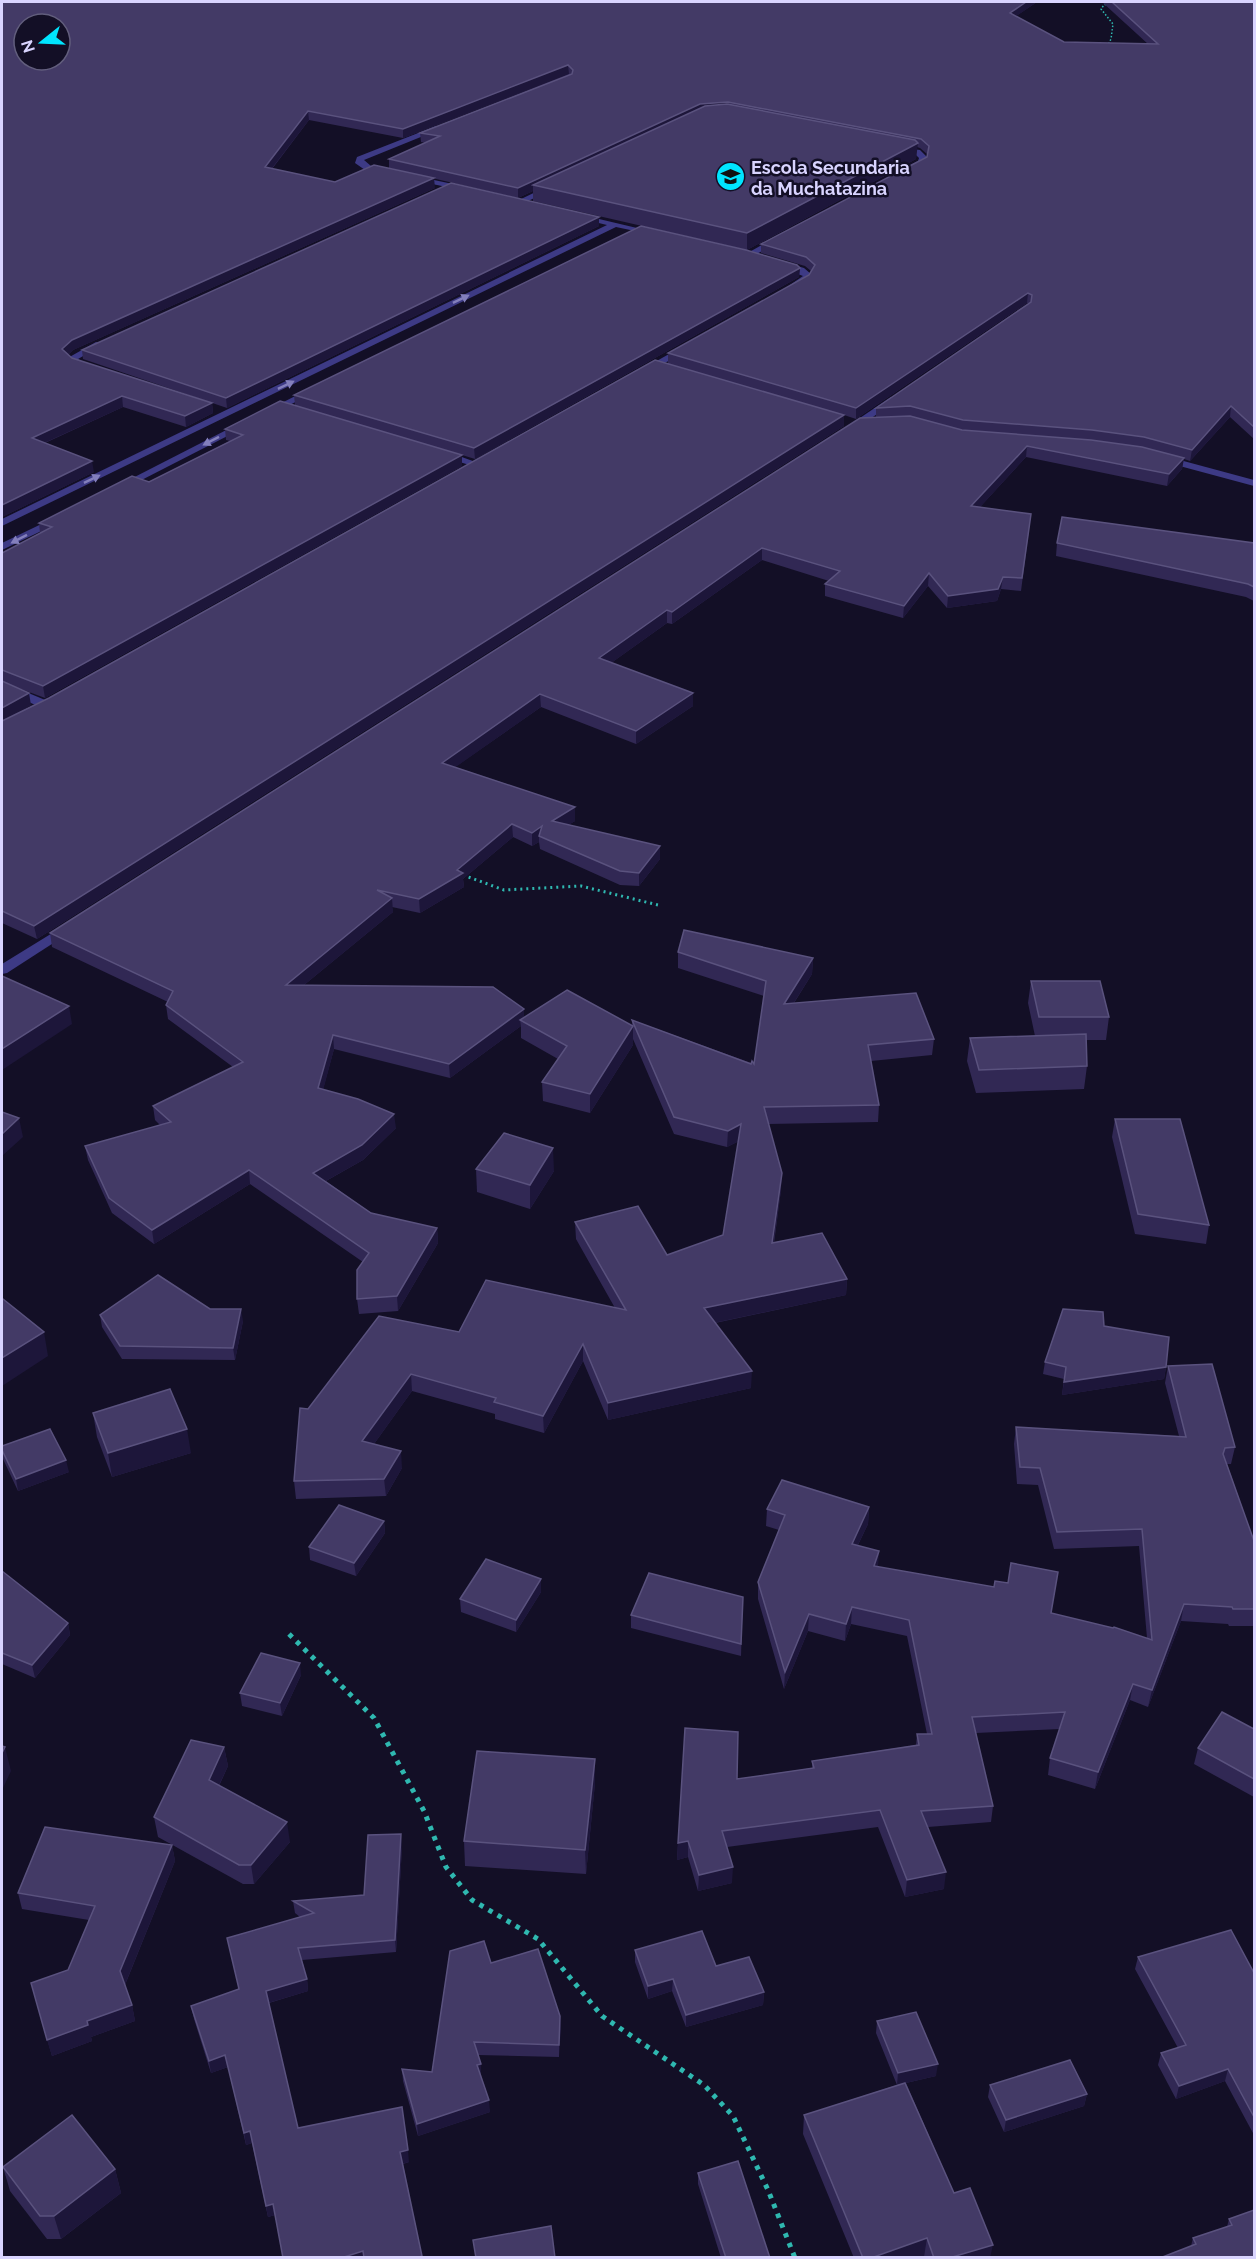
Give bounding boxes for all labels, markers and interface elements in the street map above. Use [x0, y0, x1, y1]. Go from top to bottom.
north arrow [12, 12, 72, 72]
text: N [17, 38, 39, 55]
place label: Escola Secundaria da Muchatazina [751, 157, 910, 199]
school or university icon: Escola Secundaria da Muchatazina [714, 161, 746, 193]
one-way arrow [453, 294, 470, 303]
one-way arrow [277, 380, 295, 390]
one-way arrow [203, 436, 220, 446]
one-way arrow [83, 475, 100, 484]
one-way arrow [10, 534, 27, 543]

